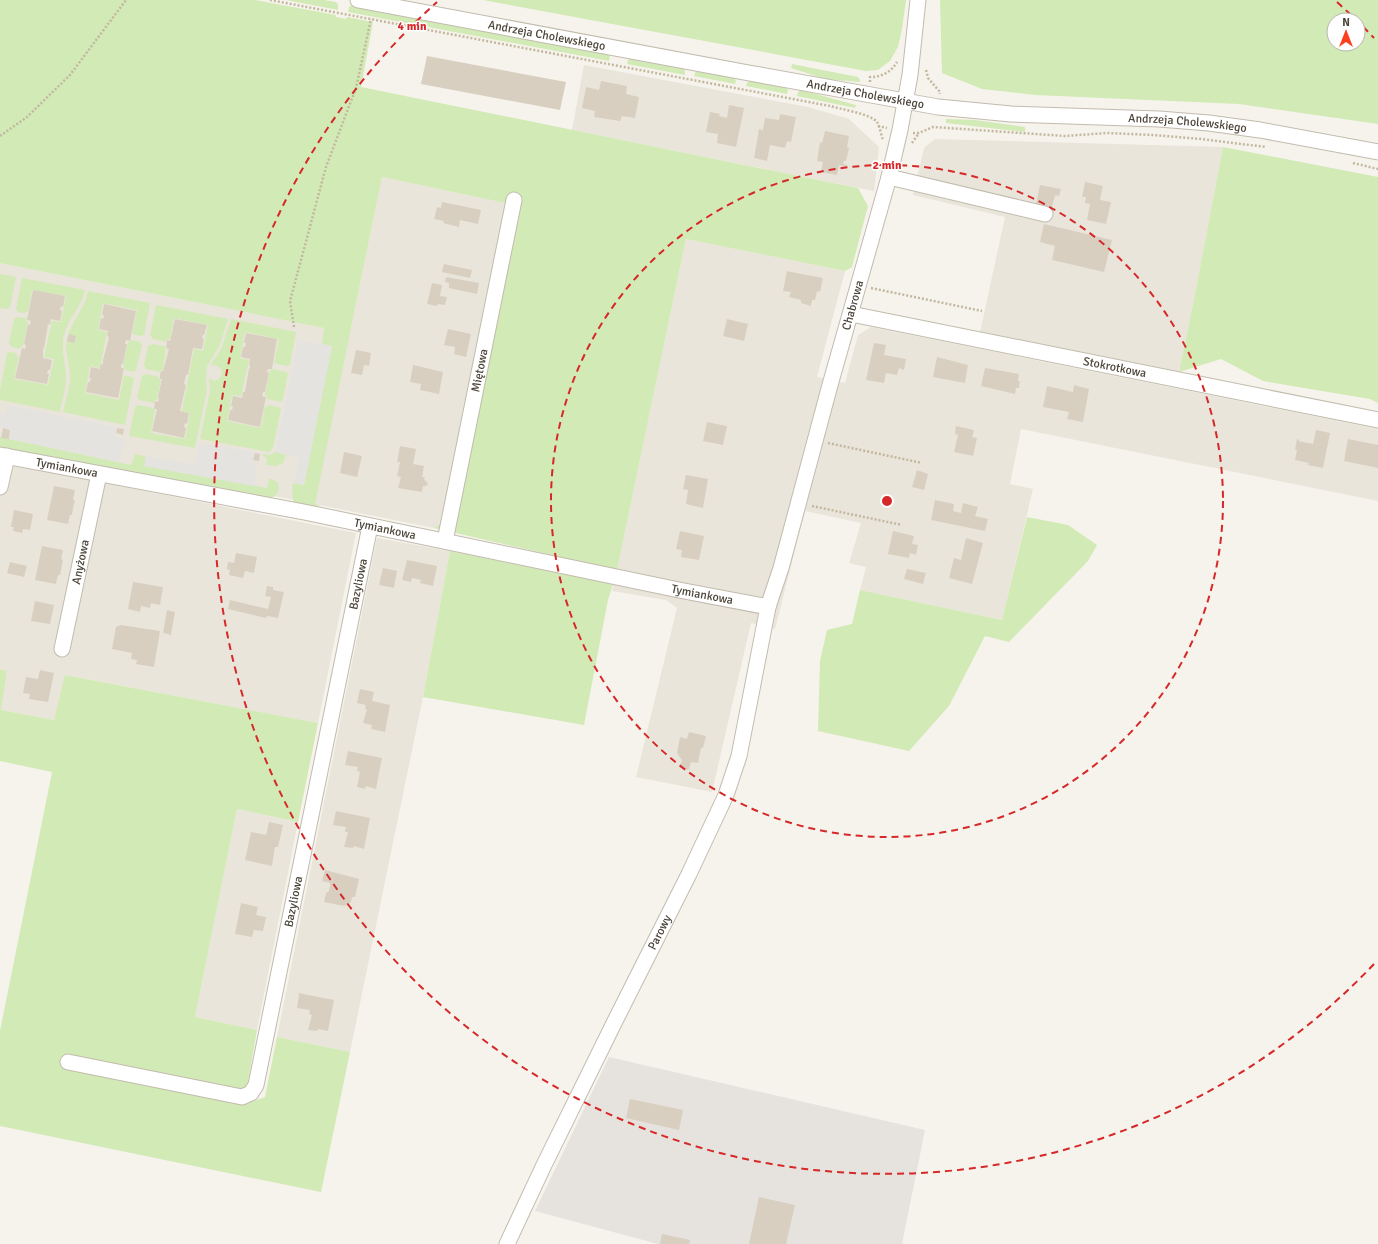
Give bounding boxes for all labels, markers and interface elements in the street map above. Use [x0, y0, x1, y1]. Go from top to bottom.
north arrow [1326, 12, 1366, 52]
text: N [1342, 16, 1350, 29]
street label: Andrzeja Cholewskiego [487, 17, 607, 54]
text: 4 min [398, 19, 427, 34]
street label: Andrzeja Cholewskiego [805, 76, 925, 112]
street label: Andrzeja Cholewskiego [1128, 111, 1248, 136]
text: 2 min [873, 158, 902, 173]
street label: Chabrowa [839, 279, 867, 332]
street label: Miętowa [468, 348, 492, 394]
street label: Stokrotkowa [1082, 354, 1148, 381]
street label: Tymiankowa [35, 455, 99, 481]
centre of rings [880, 494, 894, 508]
street label: Tymiankowa [353, 516, 417, 543]
street label: Anyżowa [69, 538, 93, 586]
street label: Bazyliowa [346, 557, 371, 611]
street label: Tymiankowa [670, 582, 734, 608]
street label: Bazyliowa [281, 875, 306, 929]
street label: Parowy [645, 912, 675, 953]

